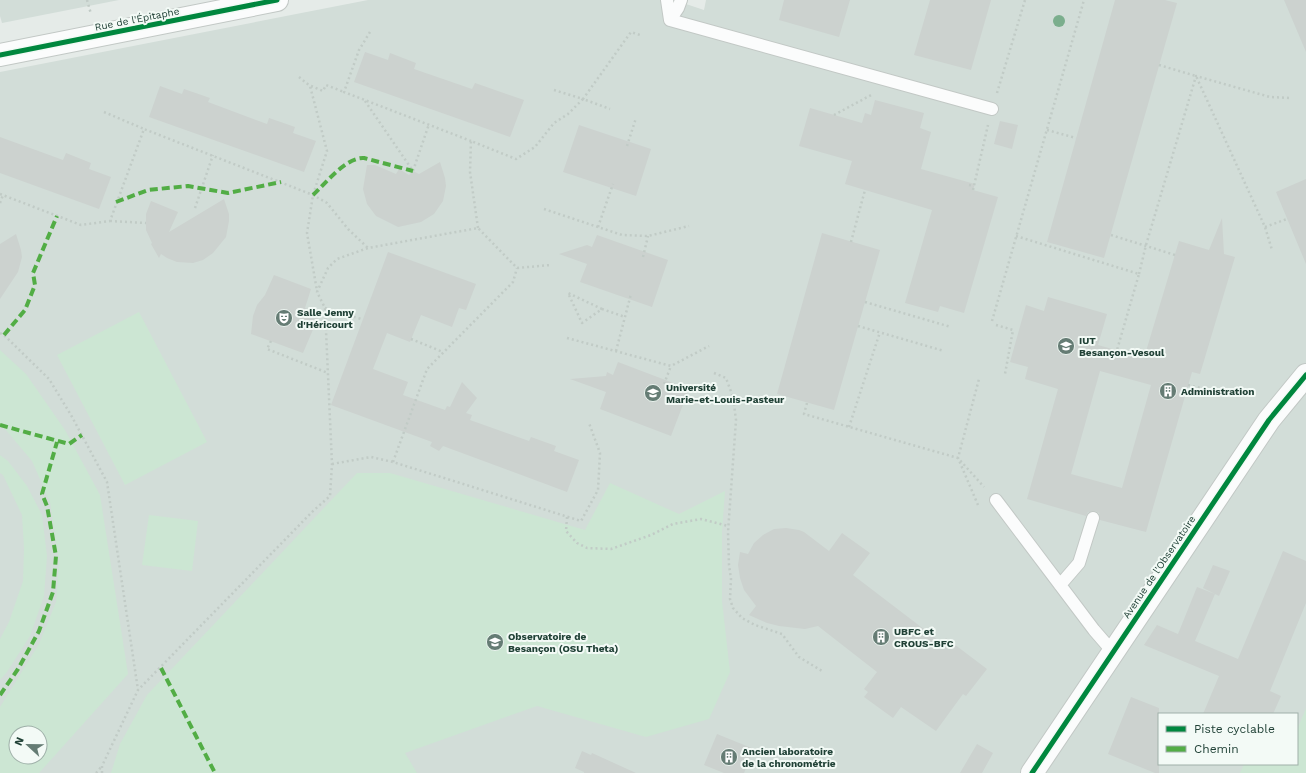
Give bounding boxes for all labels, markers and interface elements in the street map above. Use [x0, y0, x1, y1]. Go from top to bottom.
street label: Rue de l'Épitaphe [94, 5, 180, 33]
place label: Salle Jenny d'Héricourt [297, 307, 354, 330]
theatre icon: Salle Jenny d'Héricourt [274, 308, 294, 328]
place label: IUT Besançon-Vesoul [1079, 335, 1165, 358]
school or university icon: IUT Besançon-Vesoul [1056, 336, 1076, 356]
building icon: Administration [1158, 381, 1178, 401]
place label: Université Marie-et-Louis-Pasteur [666, 382, 785, 405]
school or university icon: Université Marie-et-Louis-Pasteur [643, 383, 663, 403]
place label: Administration [1181, 386, 1254, 397]
street label: Avenue de l'Observatoire [1121, 513, 1198, 620]
place label: UBFC et CROUS-BFC [894, 626, 954, 649]
building icon: UBFC et CROUS-BFC [871, 627, 891, 647]
place label: Observatoire de Besançon (OSU Theta) [508, 631, 618, 654]
school or university icon: Observatoire de Besançon (OSU Theta) [485, 632, 505, 652]
legend [1158, 713, 1298, 765]
text: Piste cyclable [1194, 722, 1275, 736]
north arrow [8, 725, 48, 765]
text: N [12, 735, 27, 748]
text: Chemin [1194, 742, 1239, 756]
place label: Ancien laboratoire de la chronométrie [742, 746, 836, 769]
building icon: Ancien laboratoire de la chronométrie [719, 747, 739, 767]

